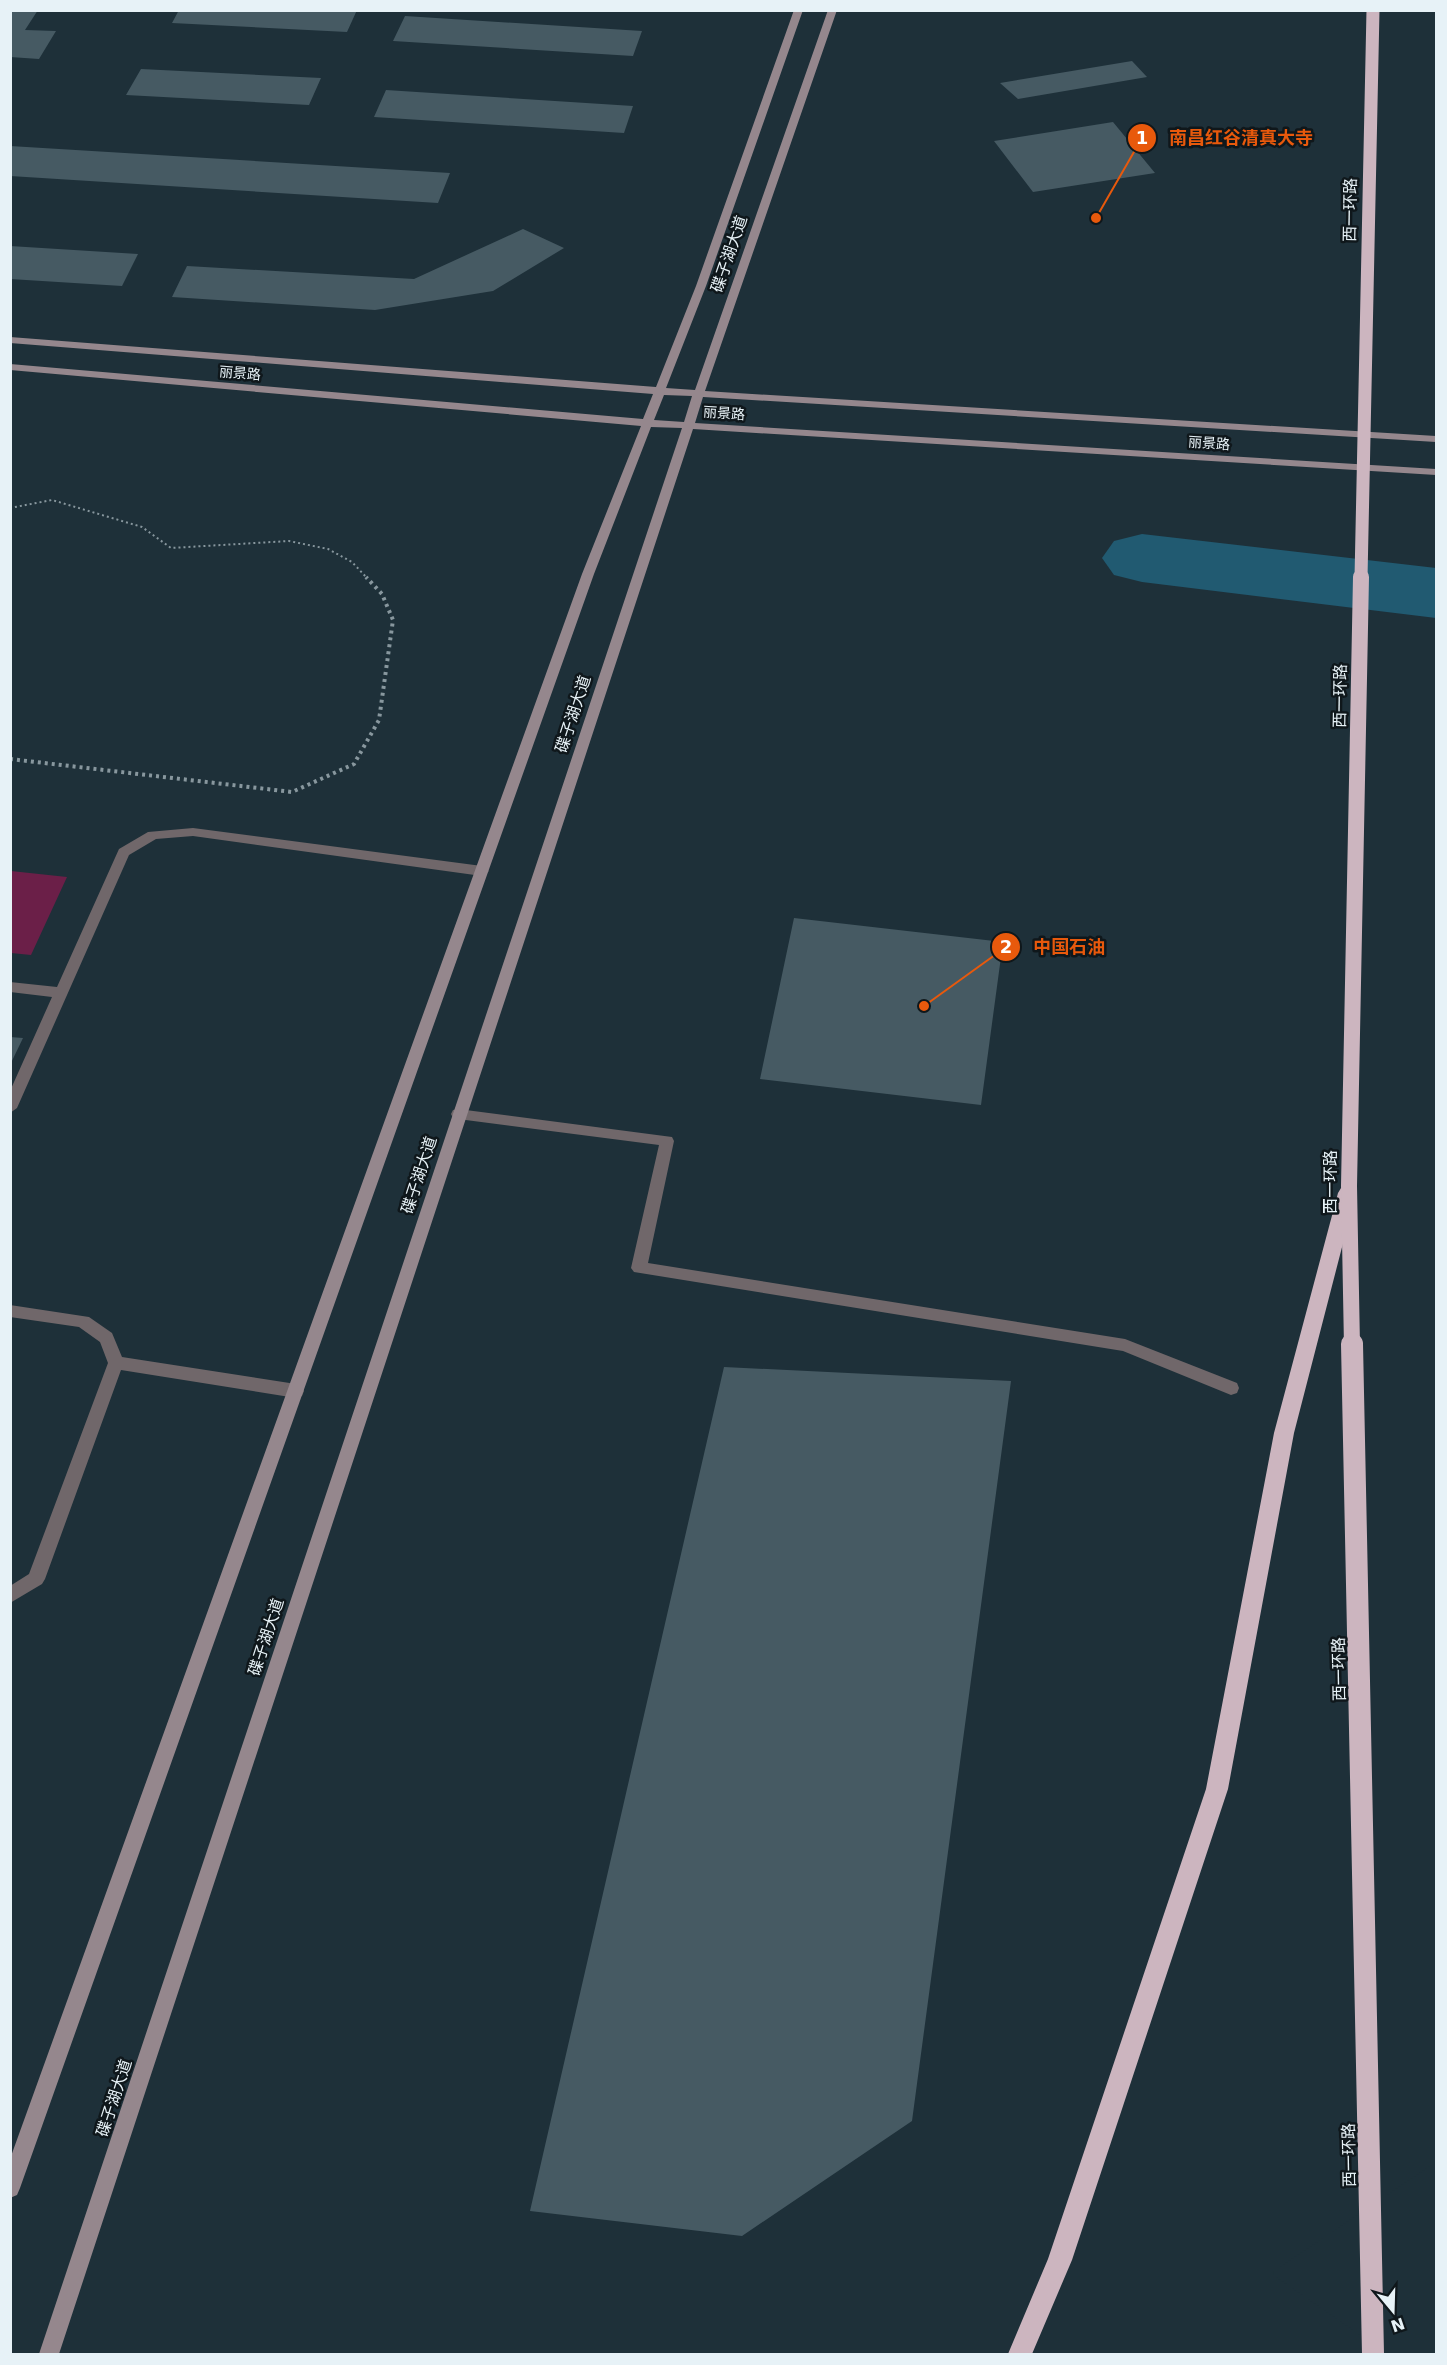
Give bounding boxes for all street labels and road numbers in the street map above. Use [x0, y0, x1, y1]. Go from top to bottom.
street label: 西一环路 [1340, 178, 1360, 242]
street label: 碟子湖大道 [707, 213, 751, 295]
street label: 丽景路 [218, 363, 262, 383]
street label: 丽景路 [702, 404, 746, 422]
street label: 丽景路 [1187, 434, 1231, 452]
street label: 西一环路 [1330, 664, 1350, 728]
street label: 碟子湖大道 [552, 673, 594, 755]
street label: 碟子湖大道 [398, 1134, 440, 1216]
street label: 西一环路 [1321, 1150, 1340, 1214]
street label: 碟子湖大道 [245, 1596, 287, 1678]
street label: 西一环路 [1329, 1637, 1349, 1701]
street label: 碟子湖大道 [93, 2057, 135, 2139]
street label: 西一环路 [1339, 2123, 1359, 2187]

